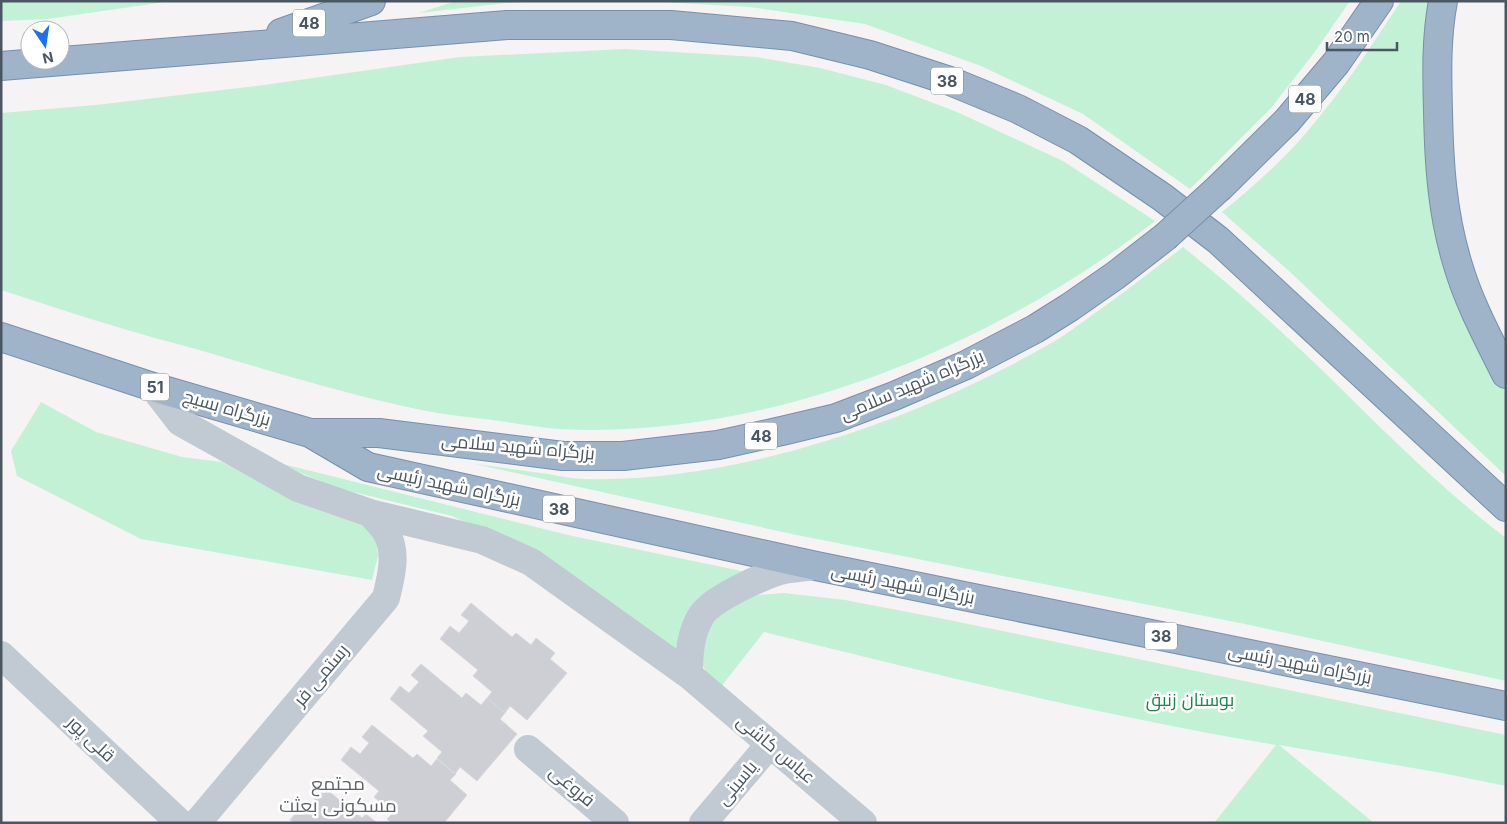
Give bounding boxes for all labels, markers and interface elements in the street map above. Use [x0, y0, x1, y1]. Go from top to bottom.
road number: 48 [293, 9, 325, 36]
north arrow [20, 20, 70, 70]
scale bar [1327, 20, 1397, 52]
text: 20 m [1334, 27, 1370, 46]
text: N [41, 49, 55, 68]
road number: 38 [931, 68, 963, 94]
road number: 48 [1289, 86, 1321, 112]
street label: بزرگراه شهید سلامی [837, 345, 987, 425]
road number: 51 [141, 374, 169, 401]
street label: بزرگراه بسیج [181, 385, 273, 432]
road number: 48 [745, 422, 777, 450]
street label: بزرگراه شهید سلامی [440, 429, 596, 465]
street label: بزرگراه شهید رئیسی [375, 459, 523, 511]
road number: 38 [543, 496, 575, 522]
street label: بزرگراه شهید رئیسی [829, 559, 977, 609]
road number: 38 [1145, 622, 1177, 650]
street label: رستمی فر [288, 639, 353, 711]
street label: بزرگراه شهید رئیسی [1226, 639, 1374, 689]
park label: بوستان زنبق [1146, 689, 1234, 712]
street label: عباس کاشی [732, 710, 820, 788]
street label: قلی پور [61, 711, 119, 767]
street label: یاسینی [712, 756, 762, 810]
street label: فروغی [545, 761, 599, 811]
district label: مجتمع مسکونی بعثت [279, 772, 397, 817]

